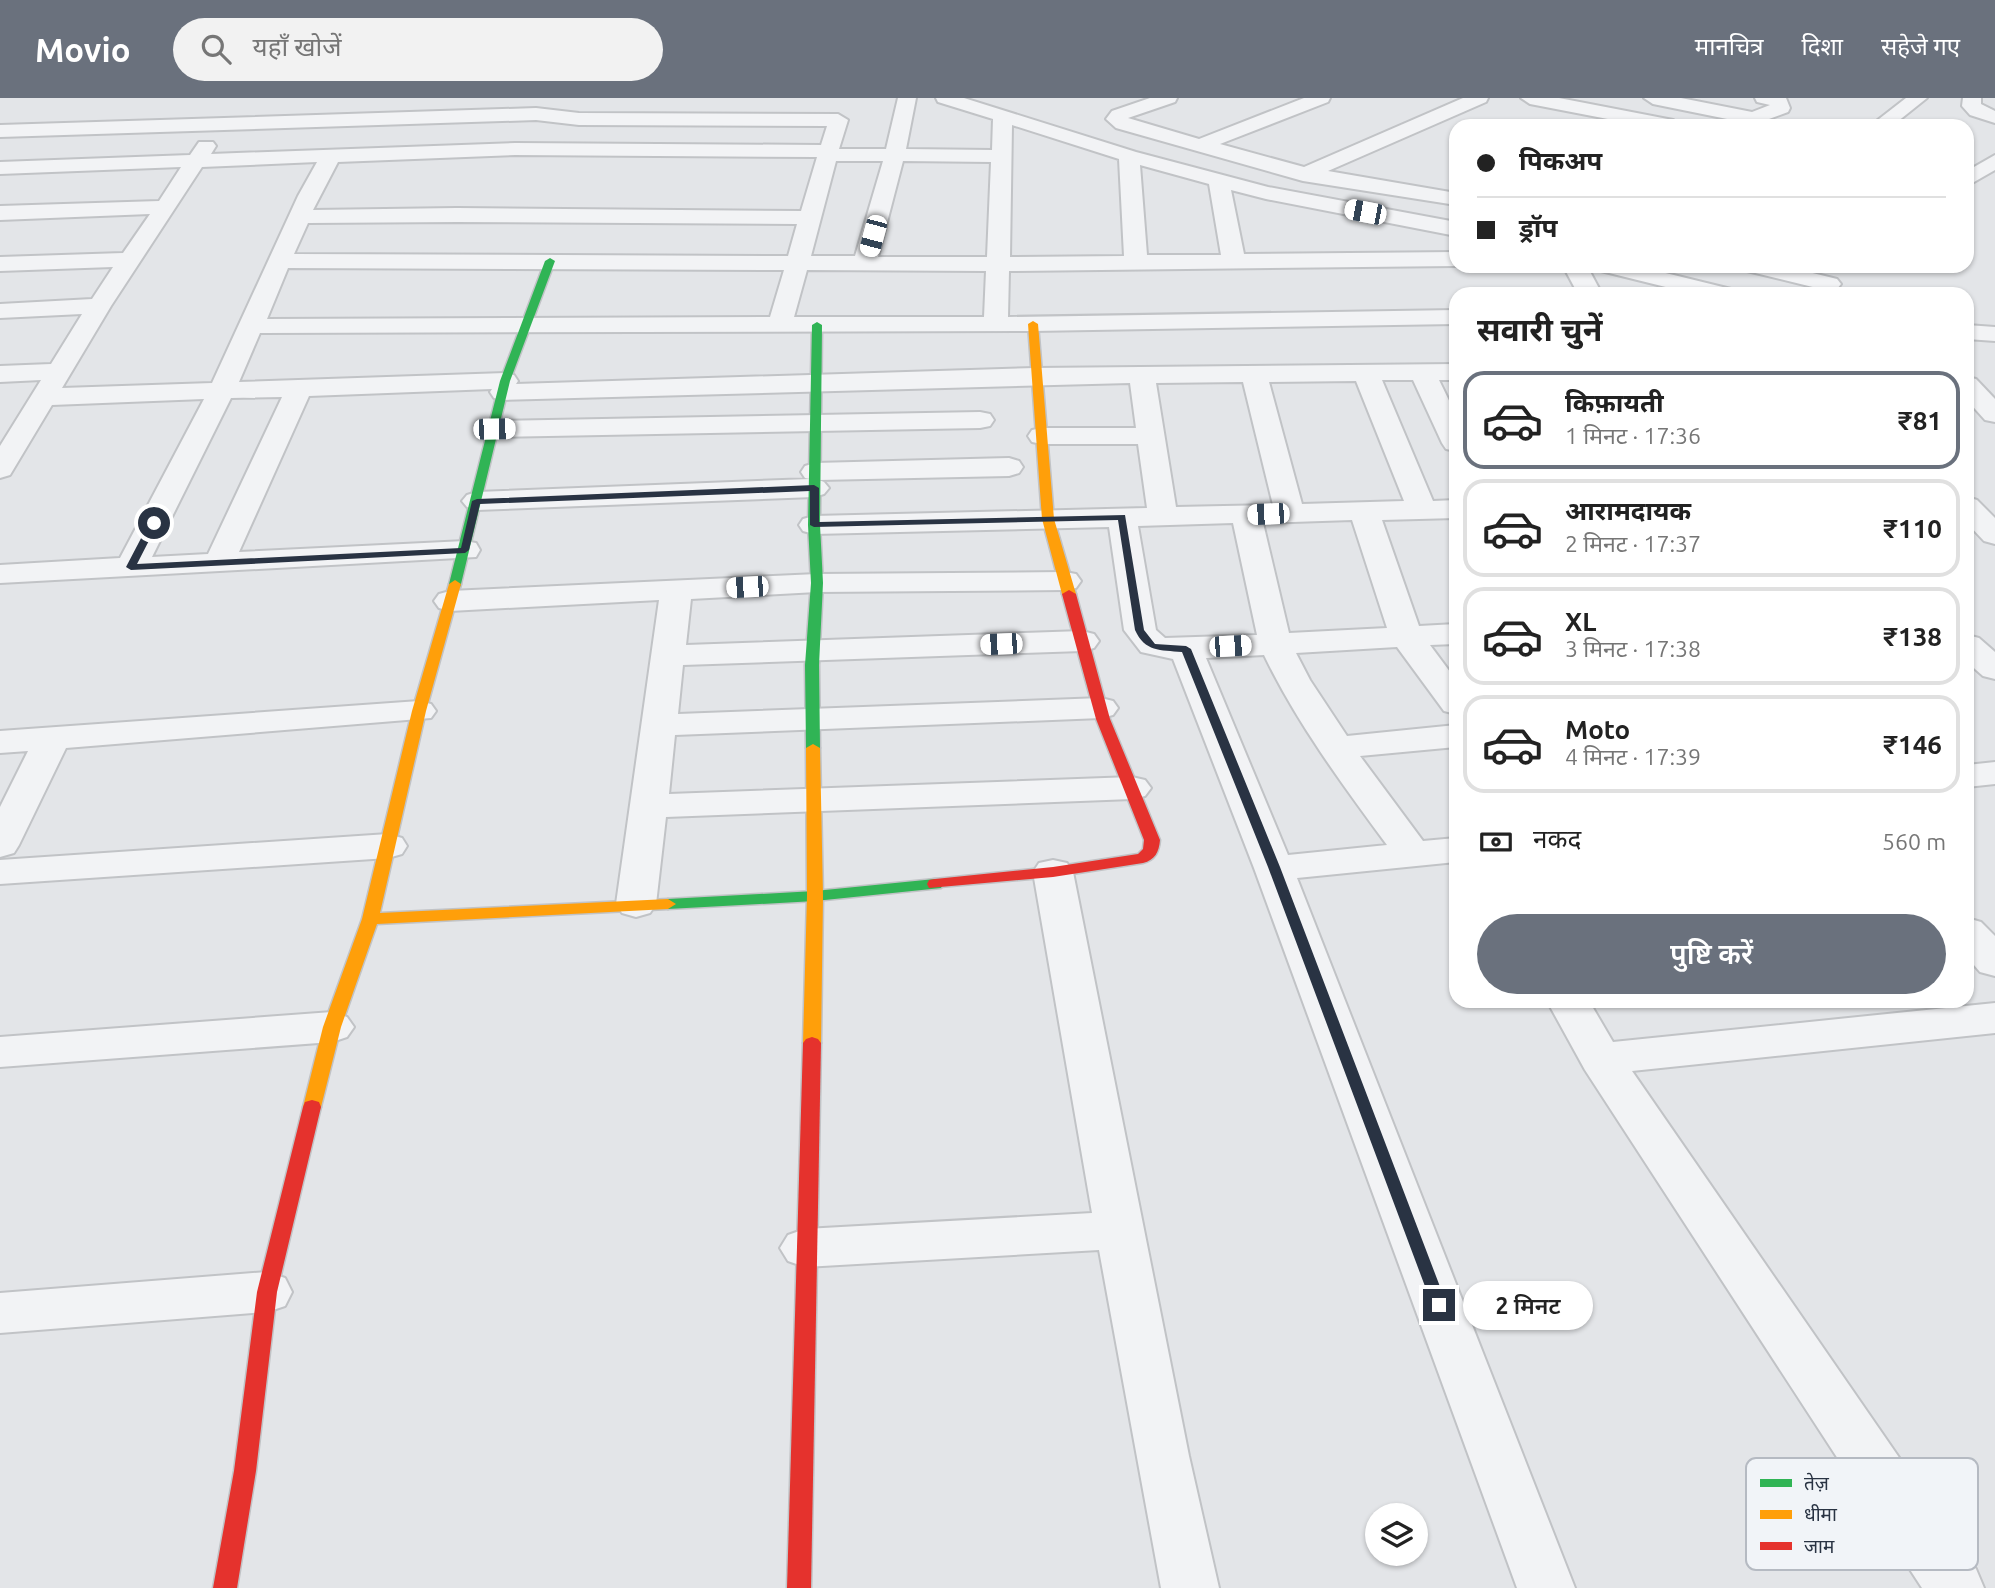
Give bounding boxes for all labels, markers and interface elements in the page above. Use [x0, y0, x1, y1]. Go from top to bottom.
search box [173, 18, 663, 81]
icon: search [197, 30, 235, 68]
text: Movio [35, 31, 131, 68]
text: यहाँ खोजें [253, 32, 341, 61]
text: मानचित्र [1695, 33, 1763, 60]
text: दिशा [1801, 33, 1843, 60]
text: सहेजे गए [1881, 33, 1960, 60]
text: पिकअप [1519, 146, 1602, 175]
car [1343, 198, 1388, 226]
car [858, 213, 889, 259]
text: ड्रॉप [1519, 213, 1557, 242]
text: सवारी चुनें [1477, 311, 1602, 347]
text: किफ़ायती [1565, 388, 1664, 417]
icon: car [1481, 389, 1544, 452]
text: ₹81 [1898, 406, 1942, 435]
car [473, 418, 516, 440]
text: 1 मिनट · 17:36 [1565, 423, 1701, 448]
text: आरामदायक [1565, 496, 1691, 525]
icon: car [1481, 497, 1544, 560]
car [1247, 503, 1290, 525]
route start [138, 507, 170, 539]
text: ₹110 [1883, 514, 1942, 543]
text: 2 मिनट · 17:37 [1565, 531, 1701, 556]
car [726, 575, 769, 599]
icon: car [1481, 605, 1544, 668]
text: XL [1565, 607, 1596, 636]
text: ₹138 [1883, 622, 1942, 651]
car [980, 633, 1023, 655]
car [1209, 634, 1252, 658]
text: 3 मिनट · 17:38 [1565, 636, 1701, 661]
icon: car [1481, 713, 1544, 776]
text: Moto [1565, 715, 1630, 744]
text: ₹146 [1883, 730, 1942, 759]
text: 4 मिनट · 17:39 [1565, 744, 1701, 769]
icon: cash [1477, 823, 1515, 861]
text: नकद [1533, 824, 1581, 853]
text: 560 m [1882, 829, 1946, 854]
button: पुष्टि करें [1477, 914, 1946, 994]
callout: 2 मिनट [1464, 1280, 1593, 1330]
route end [1423, 1289, 1455, 1321]
text: 2 मिनट [1495, 1293, 1561, 1318]
legend [1746, 1458, 1978, 1570]
text: तेज़ [1804, 1472, 1830, 1494]
map controls [1365, 1503, 1428, 1566]
button: layers [1365, 1503, 1428, 1566]
text: धीमा [1804, 1503, 1838, 1525]
text: जाम [1804, 1535, 1835, 1557]

